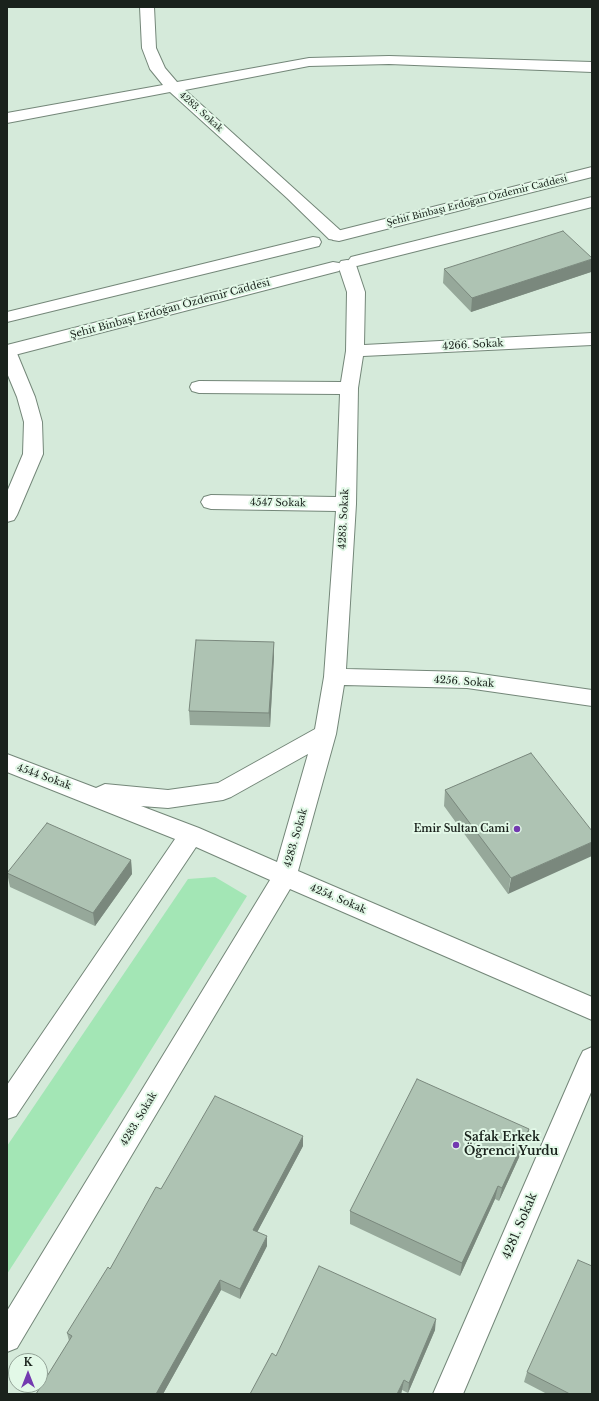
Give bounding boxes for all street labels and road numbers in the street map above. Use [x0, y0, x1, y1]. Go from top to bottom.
street label: 4283. Sokak [177, 90, 225, 134]
street label: Şehit Binbaşı Erdoğan Özdemir Caddesi [386, 173, 568, 229]
street label: Şehit Binbaşı Erdoğan Özdemir Caddesi [69, 276, 271, 342]
street label: 4266. Sokak [442, 337, 504, 353]
street label: 4283. Sokak [336, 488, 352, 550]
street label: 4547 Sokak [250, 497, 306, 509]
street label: 4256. Sokak [433, 674, 495, 690]
street label: 4544 Sokak [15, 762, 73, 792]
street label: 4283. Sokak [282, 807, 310, 869]
street label: 4254. Sokak [308, 882, 368, 916]
street label: 4283. Sokak [118, 1090, 160, 1148]
street label: 4281. Sokak [500, 1191, 540, 1261]

